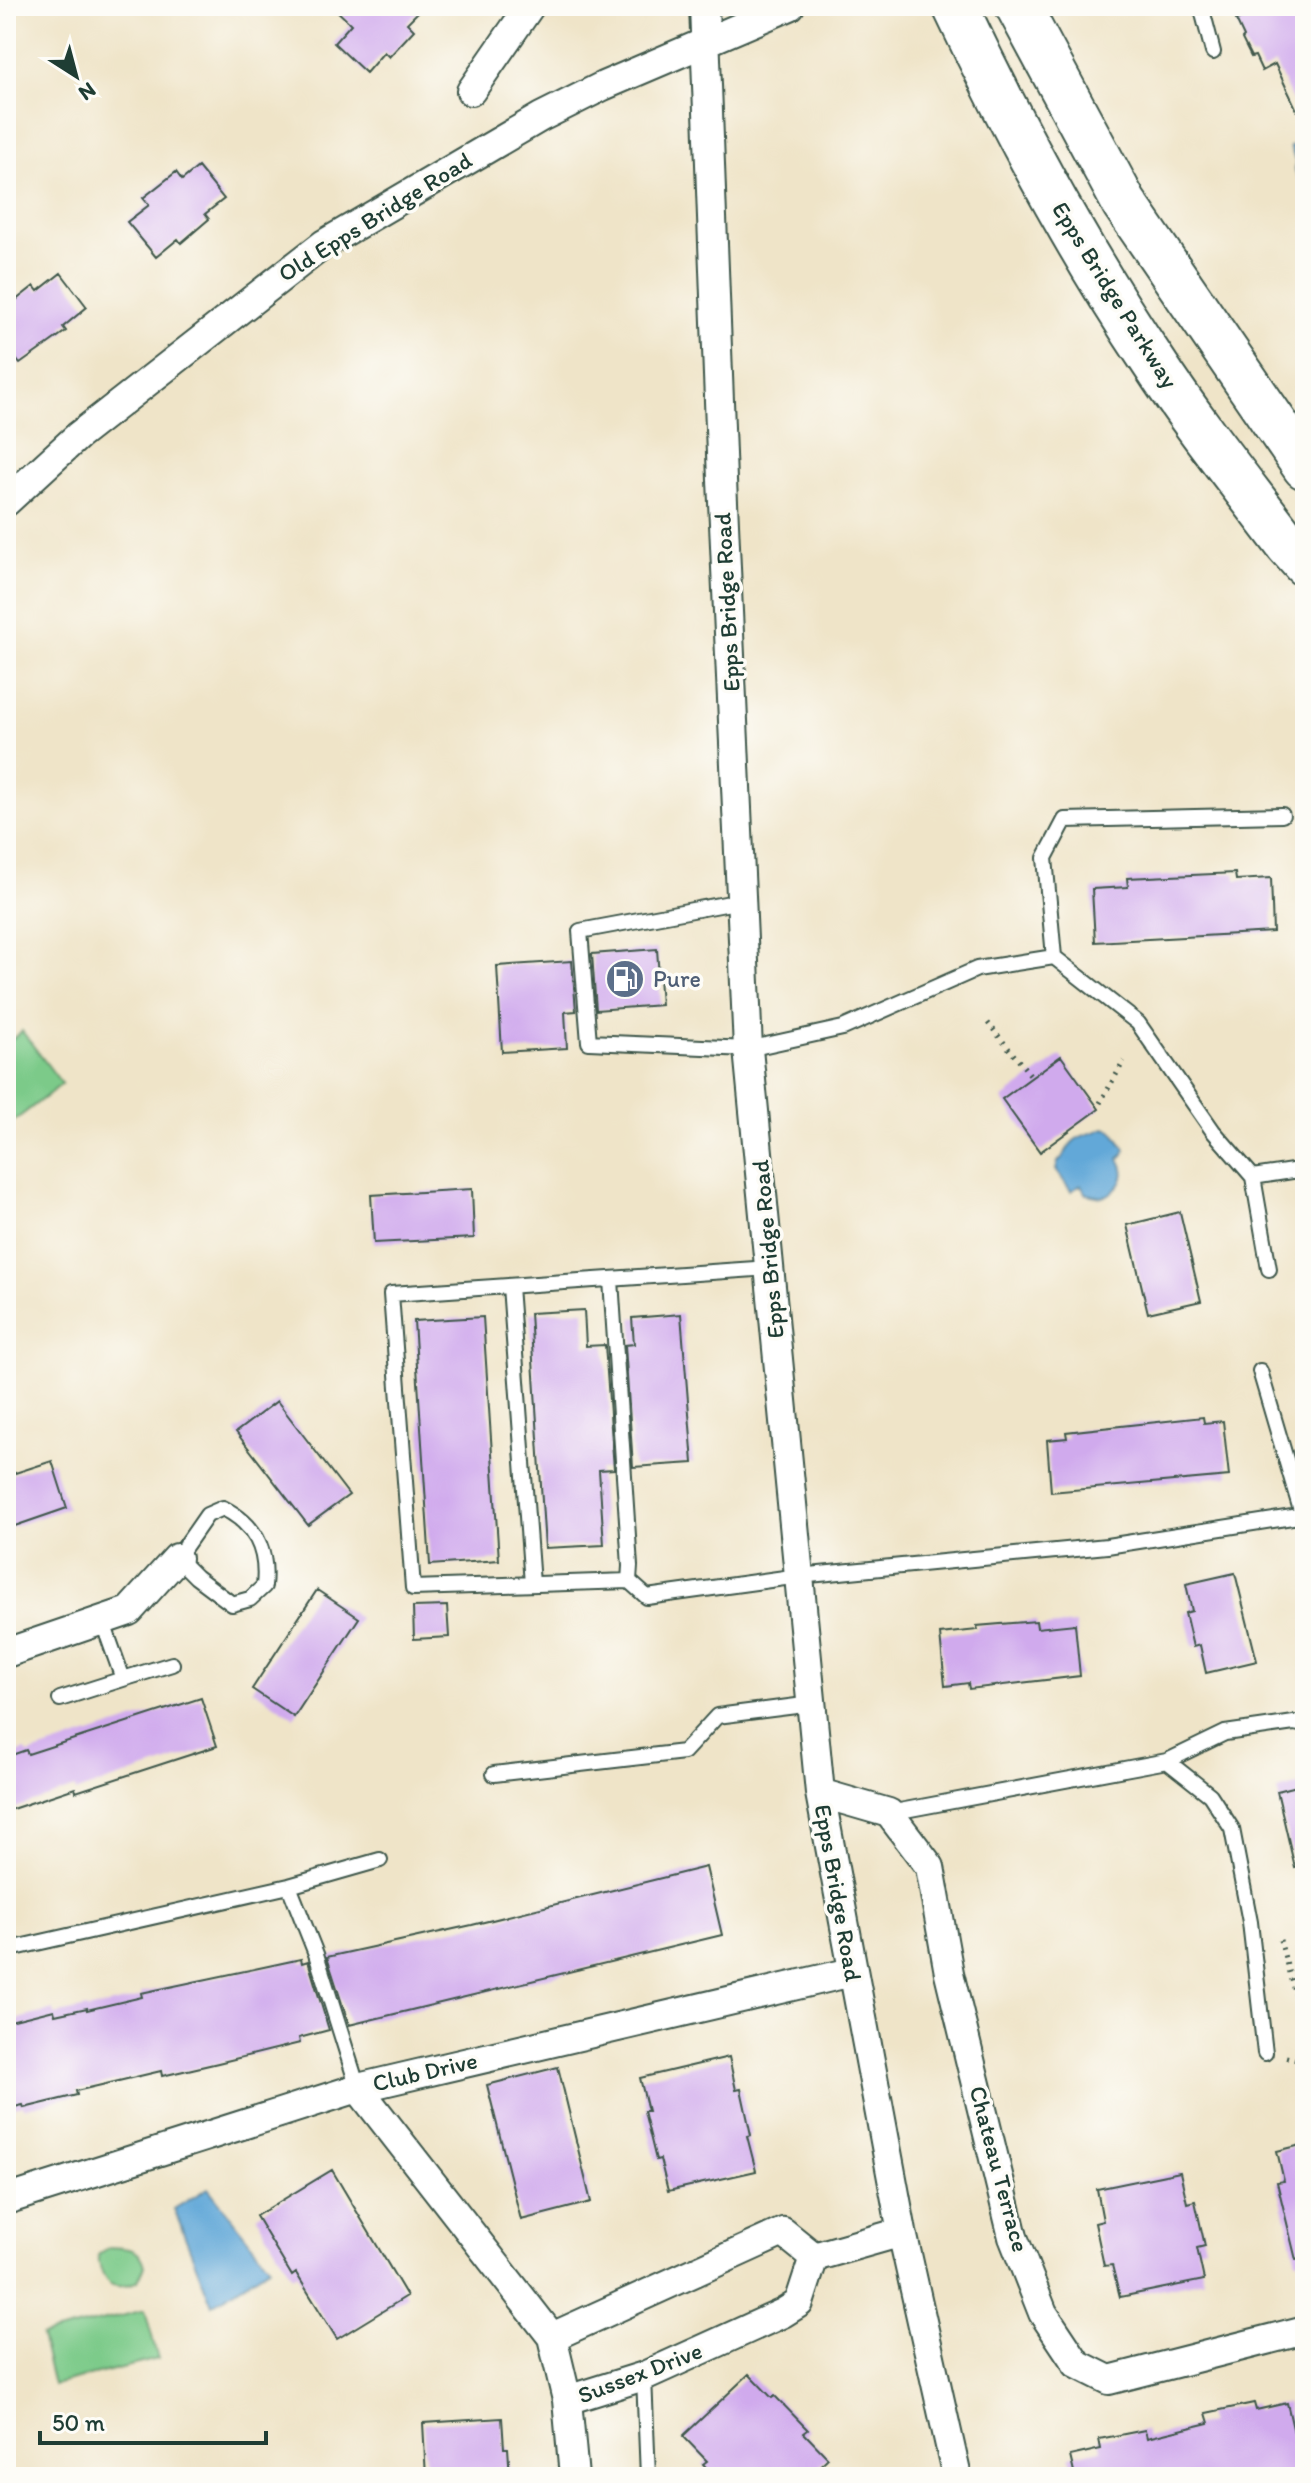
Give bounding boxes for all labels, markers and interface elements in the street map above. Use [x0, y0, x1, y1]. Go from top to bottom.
north arrow [36, 36, 116, 116]
text: N [74, 76, 101, 107]
street label: Old Epps Bridge Road [272, 145, 477, 288]
street label: Epps Bridge Parkway [1046, 196, 1185, 394]
street label: Epps Bridge Road [707, 512, 746, 692]
fuel station icon: Pure [604, 958, 646, 1000]
place label: Pure [653, 964, 701, 993]
street label: Epps Bridge Road [745, 1158, 790, 1340]
street label: Epps Bridge Road [809, 1802, 868, 1984]
street label: Club Drive [370, 2045, 480, 2098]
street label: Chateau Terrace [963, 2083, 1036, 2255]
street label: Sussex Drive [574, 2336, 706, 2410]
scale bar [40, 2395, 266, 2445]
text: 50 m [52, 2408, 105, 2437]

